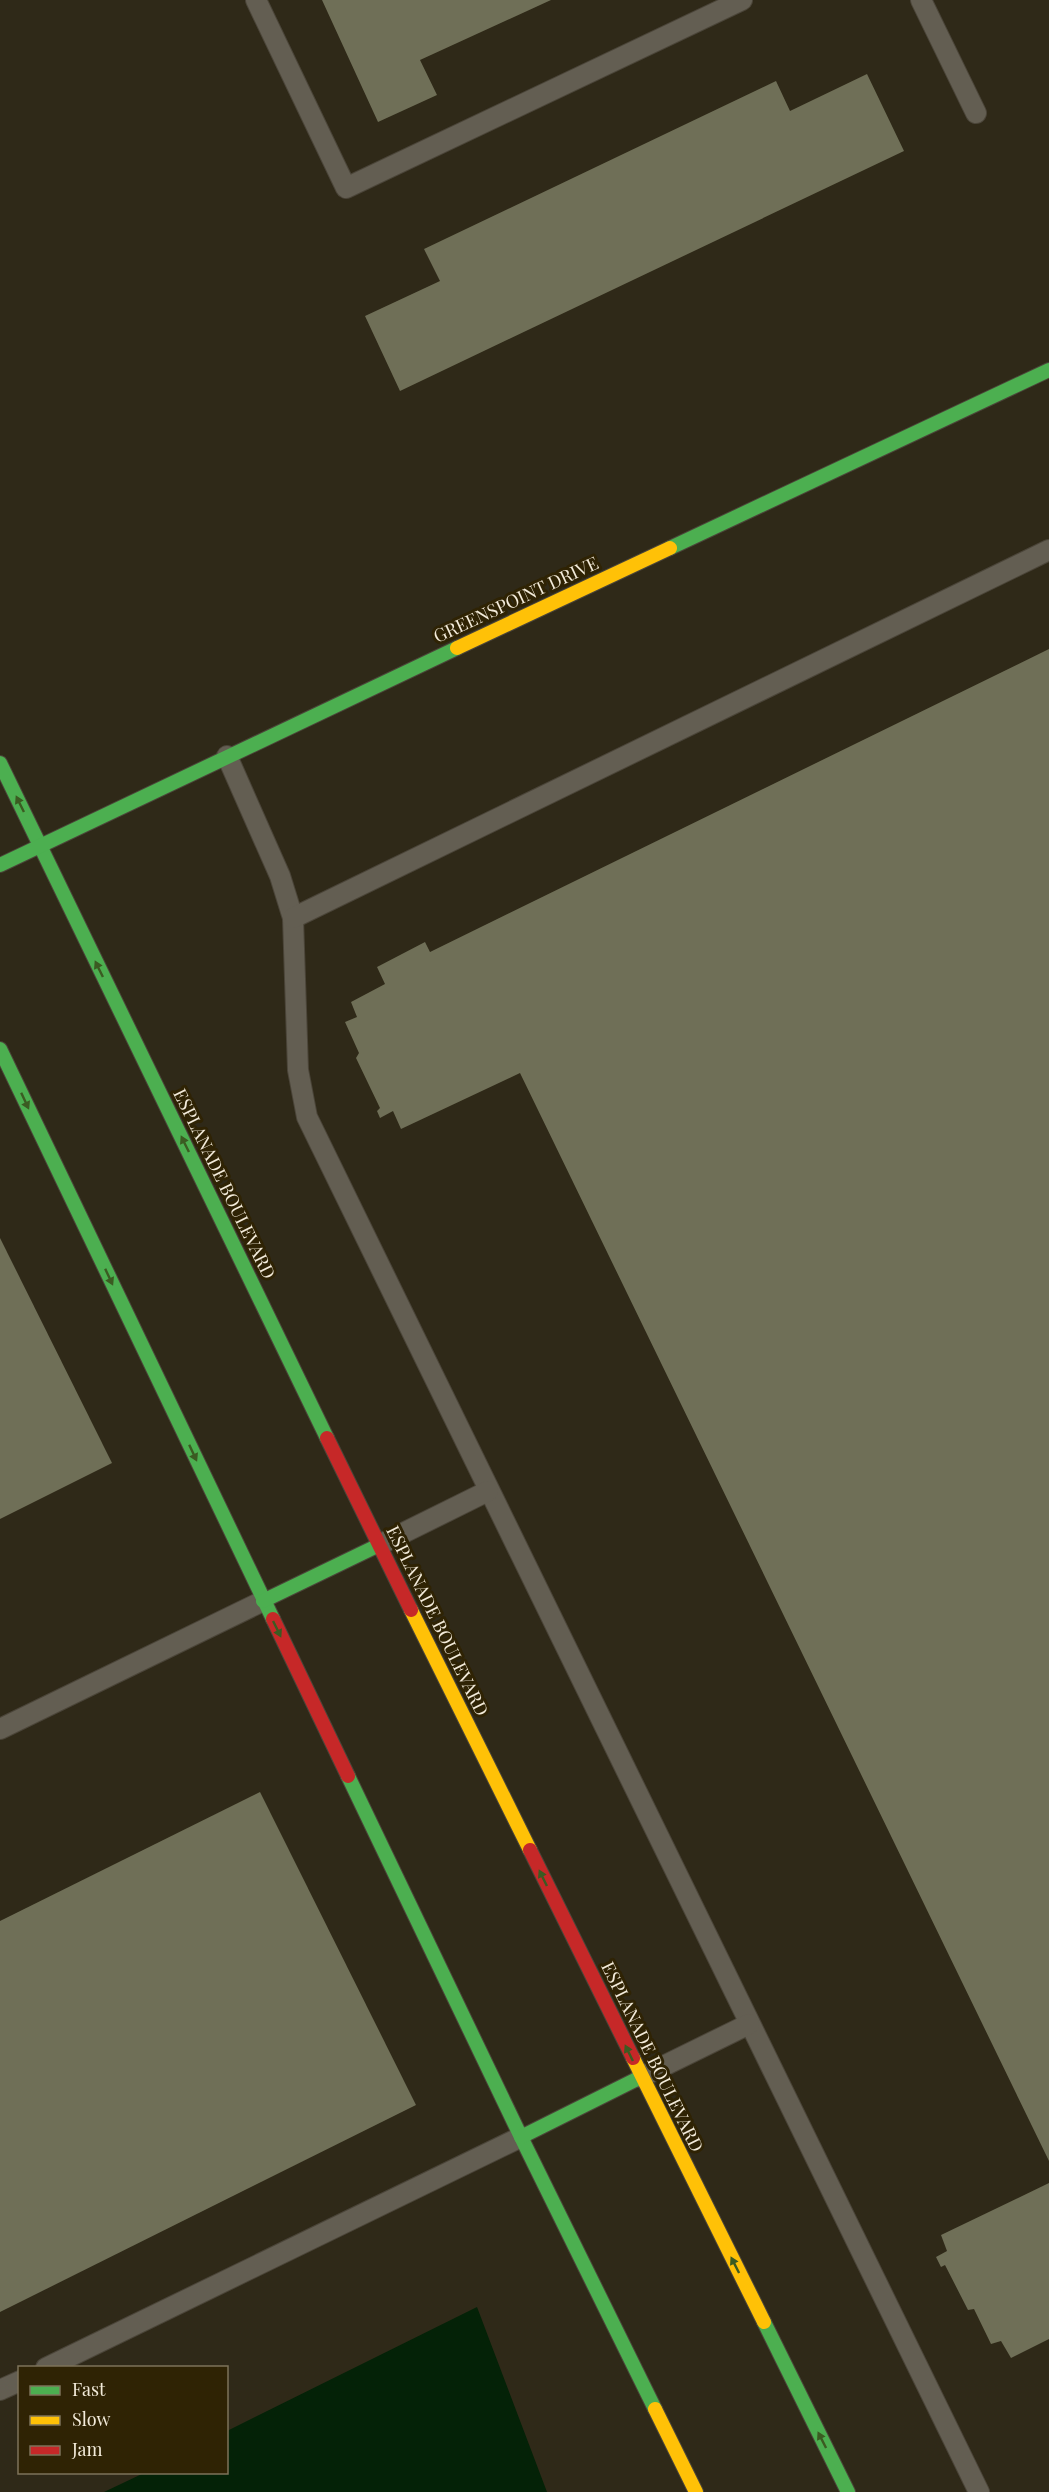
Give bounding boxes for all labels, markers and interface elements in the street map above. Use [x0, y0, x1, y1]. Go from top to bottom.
street label: GREENSPOINT DRIVE [429, 550, 602, 648]
one-way arrow [15, 795, 24, 812]
one-way arrow [95, 960, 104, 977]
street label: ESPLANADE BOULEVARD [168, 1084, 281, 1283]
one-way arrow [21, 1093, 30, 1110]
one-way arrow [180, 1135, 189, 1152]
one-way arrow [104, 1269, 113, 1286]
one-way arrow [188, 1445, 197, 1462]
street label: ESPLANADE BOULEVARD [381, 1521, 494, 1720]
one-way arrow [272, 1621, 281, 1638]
one-way arrow [539, 1870, 548, 1887]
street label: ESPLANADE BOULEVARD [596, 1957, 709, 2156]
one-way arrow [625, 2045, 634, 2062]
one-way arrow [730, 2257, 740, 2274]
legend [18, 2366, 228, 2474]
text: Fast [72, 2377, 106, 2401]
text: Slow [72, 2407, 110, 2431]
one-way arrow [818, 2431, 827, 2448]
text: Jam [71, 2437, 102, 2461]

